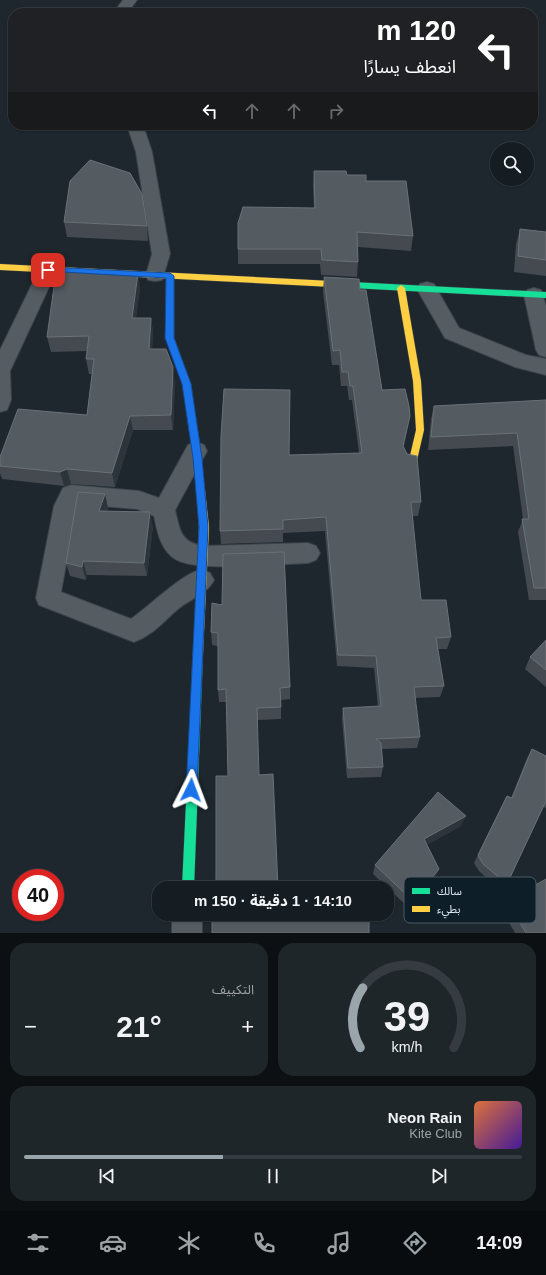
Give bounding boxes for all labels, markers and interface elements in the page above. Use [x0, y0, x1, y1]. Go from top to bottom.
text: 120 m [377, 15, 456, 46]
icon: left [470, 24, 522, 76]
text: انعطف يسارًا [364, 57, 456, 77]
icon: left [199, 100, 221, 122]
icon: ahead [241, 100, 263, 122]
icon: ahead [283, 100, 305, 122]
icon: right [325, 100, 347, 122]
map controls [490, 142, 534, 186]
button: search [490, 142, 534, 186]
pin [31, 253, 65, 287]
icon: arrive [37, 259, 59, 281]
position arrow [170, 769, 212, 811]
speed limit sign: 40 [12, 869, 64, 921]
legend [404, 877, 536, 923]
text: سالك [437, 885, 462, 897]
text: 14:10 · 1 دقيقة · 150 m [194, 892, 352, 909]
text: بطيء [437, 903, 460, 919]
text: التكييف [212, 982, 254, 997]
text: 39 [384, 992, 430, 1039]
text: 21° [116, 1010, 162, 1043]
text: − [24, 1014, 37, 1039]
text: + [241, 1014, 254, 1039]
text: km/h [392, 1038, 423, 1054]
text: Neon Rain [388, 1109, 462, 1126]
text: Kite Club [409, 1126, 462, 1141]
icon: previous [96, 1165, 118, 1187]
icon: pause [262, 1165, 284, 1187]
icon: next [428, 1165, 450, 1187]
icon: filters [24, 1229, 52, 1257]
icon: car [99, 1229, 127, 1257]
icon: climate [175, 1229, 203, 1257]
icon: phone [250, 1229, 278, 1257]
icon: music [325, 1229, 353, 1257]
icon: directions [401, 1229, 429, 1257]
text: 14:09 [476, 1233, 522, 1253]

